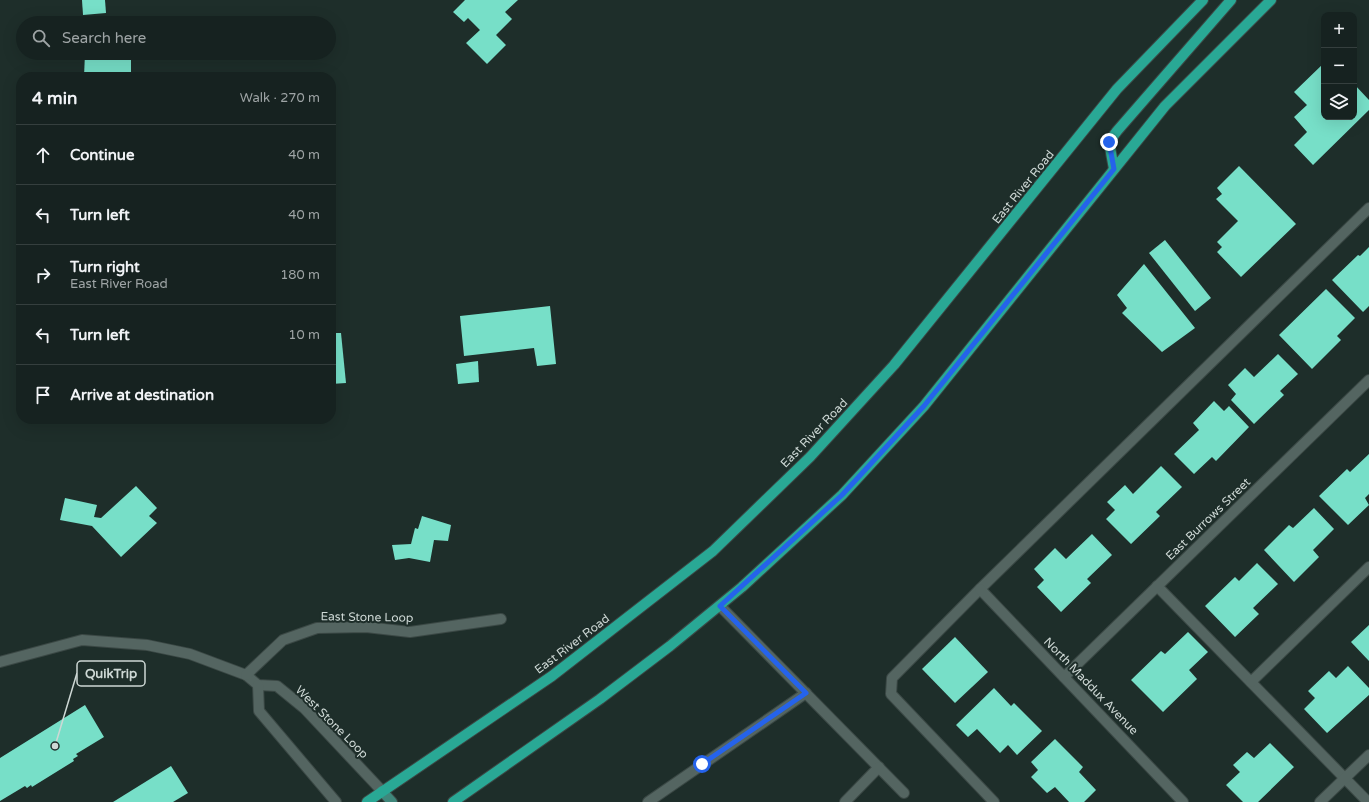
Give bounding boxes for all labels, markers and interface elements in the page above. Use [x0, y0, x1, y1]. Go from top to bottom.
map controls [1321, 12, 1357, 120]
button: + [1321, 12, 1357, 48]
search box [16, 16, 336, 60]
icon: search [30, 27, 52, 49]
text: Search here [62, 29, 146, 47]
button: − [1321, 48, 1357, 84]
button: layers [1321, 84, 1357, 120]
text: 4 min [32, 88, 77, 109]
text: Walk · 270 m [240, 90, 320, 106]
route end [1100, 133, 1118, 151]
icon: ahead [32, 144, 54, 166]
text: Continue [70, 146, 134, 164]
text: 40 m [288, 147, 320, 163]
street label: East River Road [989, 148, 1057, 226]
icon: left [32, 204, 54, 226]
text: Turn left [70, 206, 130, 224]
text: 40 m [288, 207, 320, 223]
text: Turn right [70, 258, 140, 276]
icon: right [32, 264, 54, 286]
text: 180 m [280, 267, 320, 283]
text: East River Road [70, 276, 168, 292]
icon: left [32, 324, 54, 346]
text: Turn left [70, 326, 130, 344]
text: 10 m [288, 327, 320, 343]
icon: arrive [32, 384, 54, 406]
text: Arrive at destination [70, 386, 214, 404]
street label: East River Road [778, 396, 850, 470]
street label: East Burrows Street [1163, 475, 1254, 563]
street label: East Stone Loop [320, 609, 414, 625]
street label: East River Road [532, 611, 612, 677]
street label: North Maddux Avenue [1041, 635, 1141, 738]
callout: QuikTrip [77, 661, 145, 686]
text: QuikTrip [85, 666, 137, 682]
street label: West Stone Loop [293, 683, 371, 761]
route start [693, 755, 711, 773]

